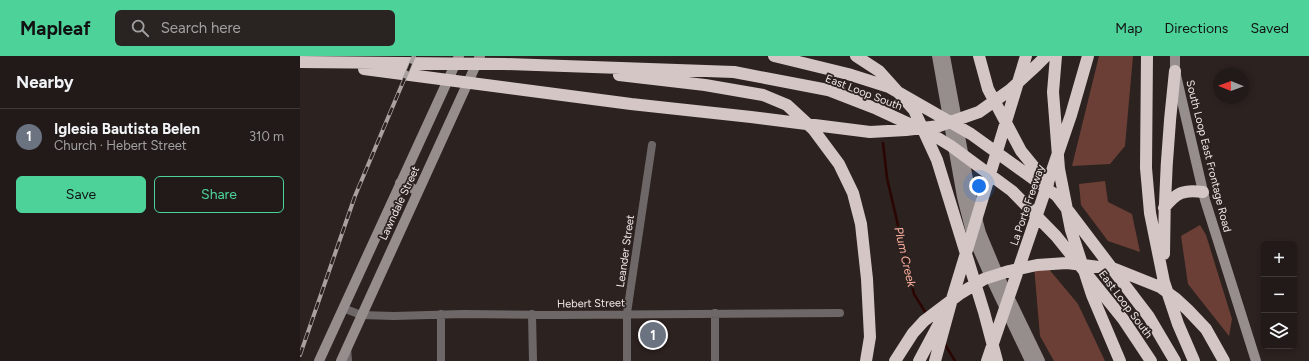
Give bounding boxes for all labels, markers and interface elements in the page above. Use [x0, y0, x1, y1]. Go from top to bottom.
search box [115, 10, 395, 46]
text: Mapleaf [20, 17, 91, 40]
icon: search [129, 17, 151, 39]
text: Search here [161, 19, 241, 37]
text: Map [1115, 20, 1143, 37]
text: Directions [1165, 20, 1228, 37]
text: Saved [1250, 20, 1289, 37]
north arrow [1213, 68, 1249, 104]
text: Nearby [16, 72, 74, 92]
street label: East Loop South [823, 72, 904, 113]
street label: South Loop East Frontage Road [1183, 79, 1234, 234]
text: Iglesia Bautista Belen [54, 120, 200, 138]
text: 1 [26, 129, 32, 144]
text: 310 m [249, 129, 284, 144]
text: Church · Hebert Street [54, 138, 187, 153]
street label: La Porte Freeway [1008, 163, 1047, 247]
street label: Lawndale Street [377, 164, 422, 242]
button: Save [16, 176, 146, 213]
button: Share [154, 176, 284, 213]
your location [969, 176, 989, 196]
street label: Leander Street [614, 214, 637, 288]
water label: Plum Creek [891, 226, 919, 290]
map controls [1261, 241, 1297, 349]
button: + [1261, 241, 1297, 277]
street label: East Loop South [1096, 268, 1155, 341]
button: − [1261, 277, 1297, 313]
street label: Hebert Street [557, 296, 625, 311]
button: layers [1261, 313, 1297, 349]
pin: 1 [640, 320, 666, 350]

